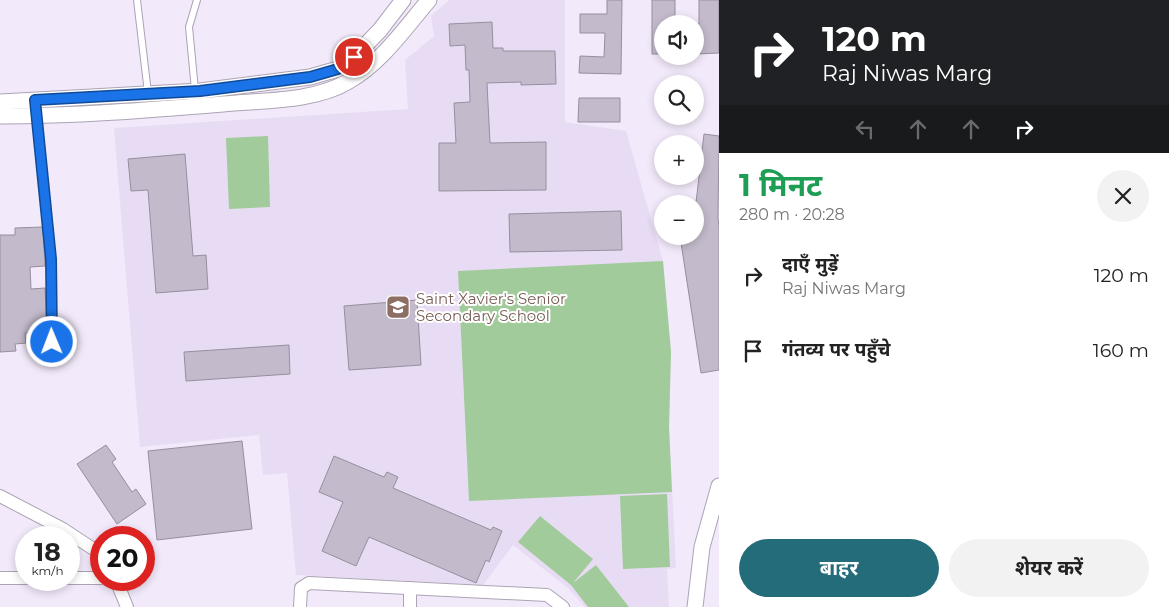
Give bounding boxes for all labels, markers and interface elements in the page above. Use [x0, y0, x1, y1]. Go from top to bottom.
map controls [654, 15, 704, 245]
button: sound [654, 15, 704, 65]
text: 120 m [822, 17, 927, 60]
icon: right [739, 20, 804, 85]
pin [333, 36, 375, 78]
icon: arrive [340, 43, 368, 71]
text: Raj Niwas Marg [822, 60, 992, 87]
button: search [654, 75, 704, 125]
icon: left [851, 115, 879, 143]
icon: ahead [904, 115, 932, 143]
icon: ahead [957, 115, 985, 143]
icon: right [1010, 115, 1038, 143]
button: + [654, 135, 704, 185]
text: 1 मिनट [739, 167, 822, 204]
button: close [1097, 170, 1149, 222]
button: − [654, 195, 704, 245]
text: 280 m · 20:28 [739, 205, 845, 224]
text: दाएँ मुड़ें [782, 253, 838, 276]
icon: right [739, 262, 767, 290]
text: 120 m [1094, 264, 1149, 287]
text: Raj Niwas Marg [782, 279, 906, 298]
place label: Saint Xavier's Senior Secondary School [416, 289, 566, 325]
school or university icon: Saint Xavier's Senior Secondary School [385, 294, 411, 320]
position arrow [25, 315, 77, 367]
icon: arrive [739, 337, 767, 365]
text: गंतव्य पर पहुँचे [782, 338, 890, 361]
text: 160 m [1093, 339, 1149, 362]
speed limit sign: 20 [90, 526, 155, 591]
text: 18 [34, 537, 61, 567]
button: बाहर [739, 539, 939, 597]
button: शेयर करें [949, 539, 1149, 597]
text: km/h [31, 563, 64, 578]

